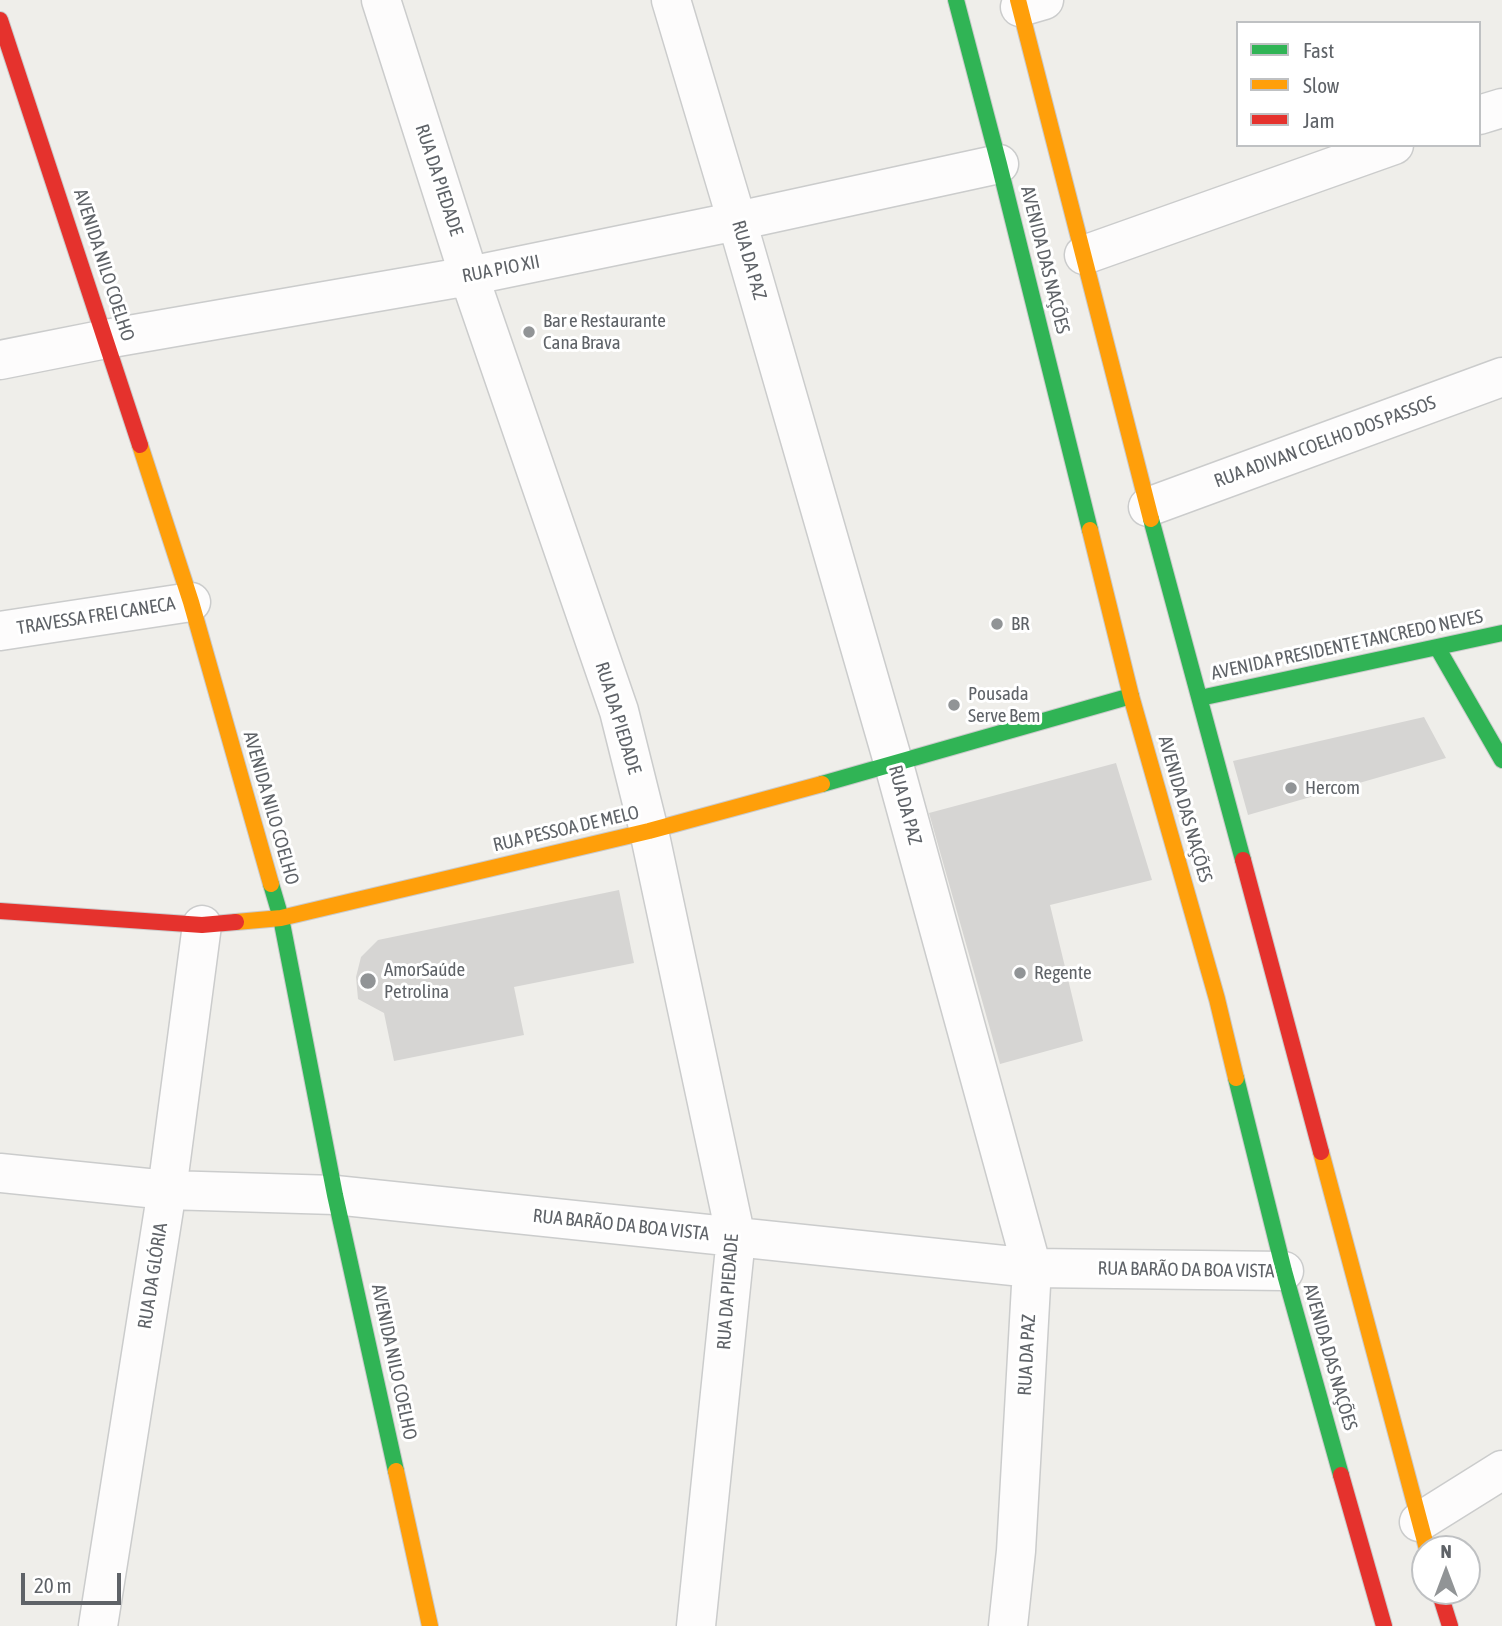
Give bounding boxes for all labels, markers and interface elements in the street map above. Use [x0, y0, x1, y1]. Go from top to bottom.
legend [1236, 21, 1481, 147]
text: Fast [1303, 38, 1334, 62]
text: Slow [1303, 73, 1339, 97]
text: Jam [1303, 108, 1335, 132]
street label: RUA DA PIEDADE [410, 121, 468, 239]
street label: AVENIDA DAS NAÇÕES [1016, 184, 1074, 336]
street label: AVENIDA NILO COELHO [69, 186, 139, 344]
street label: RUA DA PAZ [727, 218, 771, 302]
street label: RUA PIO XII [460, 250, 542, 288]
place label: Bar e Restaurante Cana Brava [543, 310, 666, 354]
marker: Bar e Restaurante Cana Brava [521, 324, 537, 340]
street label: RUA ADIVAN COELHO DOS PASSOS [1211, 391, 1439, 493]
street label: TRAVESSA FREI CANECA [15, 592, 177, 640]
street label: AVENIDA PRESIDENTE TANCREDO NEVES [1209, 605, 1485, 685]
place label: BR [1011, 613, 1030, 635]
marker: BR [989, 616, 1005, 632]
street label: RUA DA PIEDADE [590, 659, 646, 777]
place label: Pousada Serve Bem [968, 683, 1040, 727]
marker: Pousada Serve Bem [946, 697, 962, 713]
street label: AVENIDA NILO COELHO [238, 729, 304, 887]
street label: AVENIDA DAS NAÇÕES [1153, 733, 1217, 885]
street label: RUA DA PAZ [883, 763, 927, 847]
place label: Hercom [1305, 777, 1360, 799]
marker: Hercom [1283, 780, 1299, 796]
street label: RUA PESSOA DE MELO [491, 801, 641, 857]
place label: AmorSaúde Petrolina [384, 959, 465, 1003]
place label: Regente [1034, 962, 1092, 984]
marker: Regente [1012, 965, 1028, 981]
marker: AmorSaúde Petrolina [358, 971, 378, 991]
street label: RUA BARÃO DA BOA VISTA [532, 1204, 710, 1246]
street label: RUA DA GLÓRIA [133, 1221, 173, 1331]
street label: RUA DA PIEDADE [713, 1233, 743, 1351]
street label: RUA BARÃO DA BOA VISTA [1097, 1257, 1275, 1283]
street label: AVENIDA DAS NAÇÕES [1298, 1281, 1362, 1433]
street label: AVENIDA NILO COELHO [366, 1282, 422, 1442]
street label: RUA DA PAZ [1013, 1314, 1041, 1396]
north arrow [1411, 1535, 1481, 1605]
text: N [1440, 1540, 1452, 1562]
scale bar [24, 1560, 124, 1604]
text: 20 m [34, 1573, 72, 1597]

